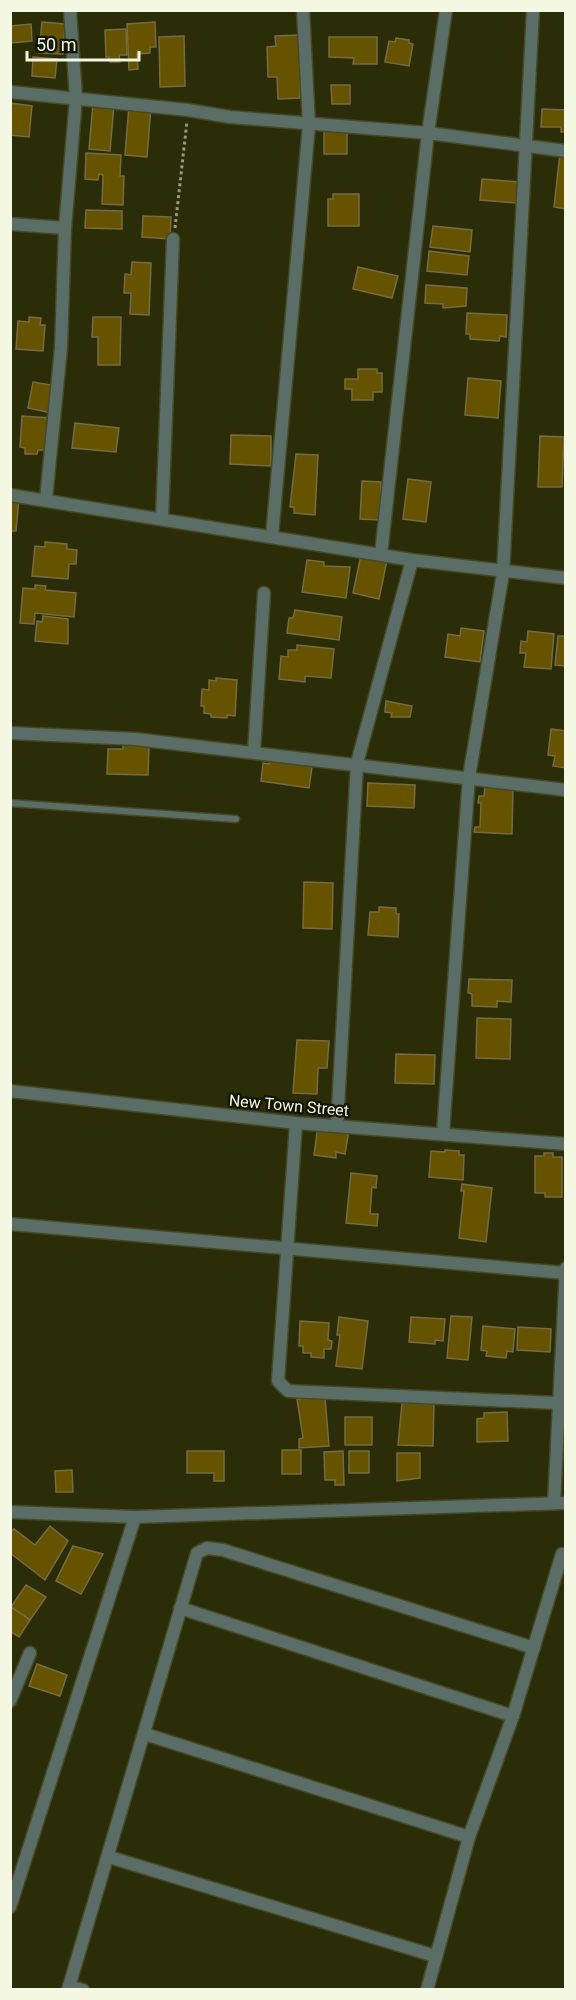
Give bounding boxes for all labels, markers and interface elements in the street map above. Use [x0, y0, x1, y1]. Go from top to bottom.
scale bar [27, 24, 140, 62]
text: 50 m [36, 34, 76, 55]
street label: New Town Street [228, 1091, 350, 1120]

